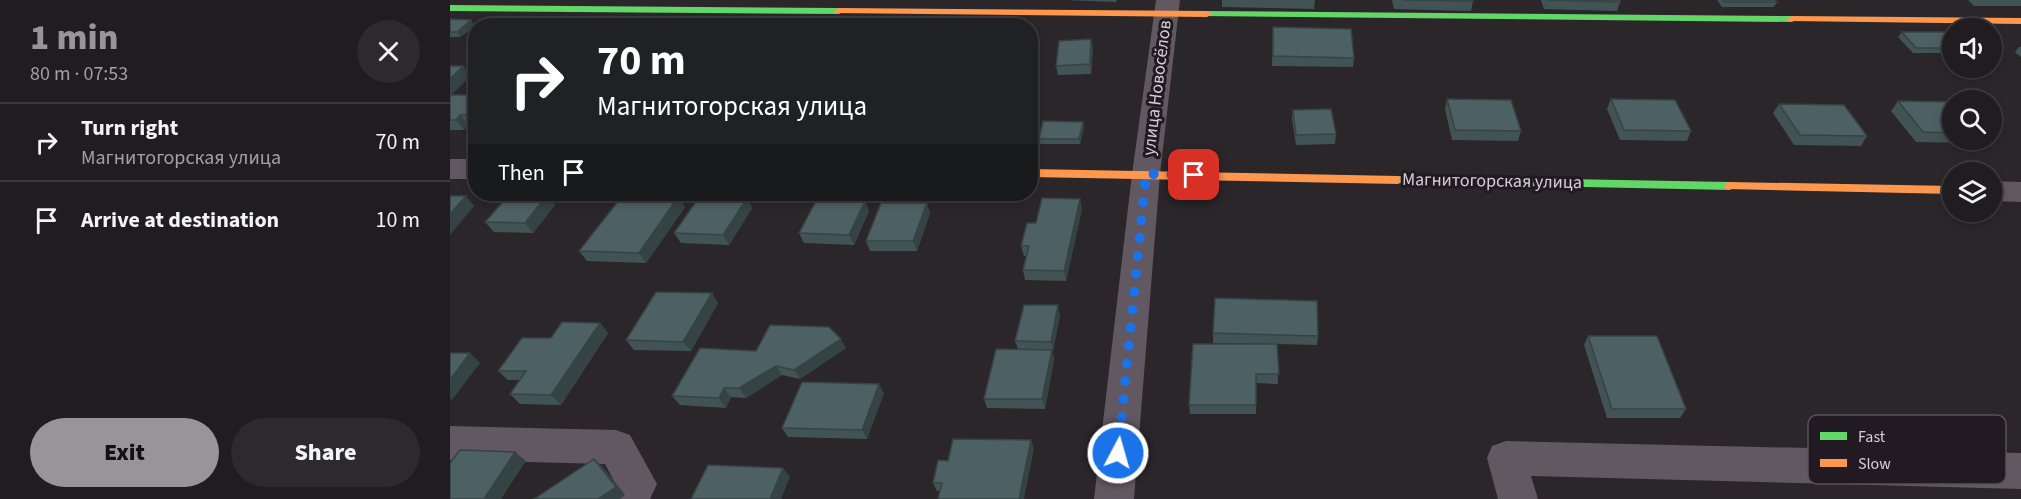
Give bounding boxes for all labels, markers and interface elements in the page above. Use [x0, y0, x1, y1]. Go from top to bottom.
text: 1 min [30, 12, 118, 63]
map controls [1942, 18, 2002, 222]
button: sound [1942, 18, 2002, 78]
street label: улица Новосёлов [1136, 19, 1178, 157]
button: close [357, 20, 420, 83]
text: 70 m [597, 31, 686, 91]
icon: right [498, 42, 576, 120]
text: 80 m · 07:53 [30, 60, 128, 88]
text: Магнитогорская улица [597, 87, 867, 126]
button: search [1942, 90, 2002, 150]
text: Turn right [81, 112, 178, 144]
icon: right [30, 126, 63, 159]
text: 70 m [375, 126, 420, 158]
text: Магнитогорская улица [81, 144, 281, 172]
pin [1168, 149, 1219, 200]
icon: arrive [557, 156, 590, 189]
text: Then [498, 157, 545, 189]
icon: arrive [1177, 158, 1210, 191]
button: layers [1942, 162, 2002, 222]
street label: Магнитогорская улица [1402, 167, 1582, 195]
icon: arrive [30, 204, 63, 237]
text: Arrive at destination [81, 204, 279, 236]
text: 10 m [375, 204, 420, 236]
legend [1808, 415, 2006, 484]
button: Exit [30, 418, 219, 487]
button: Share [231, 418, 420, 487]
position arrow [1086, 421, 1150, 485]
text: Fast [1858, 426, 1886, 448]
text: Slow [1858, 453, 1891, 475]

